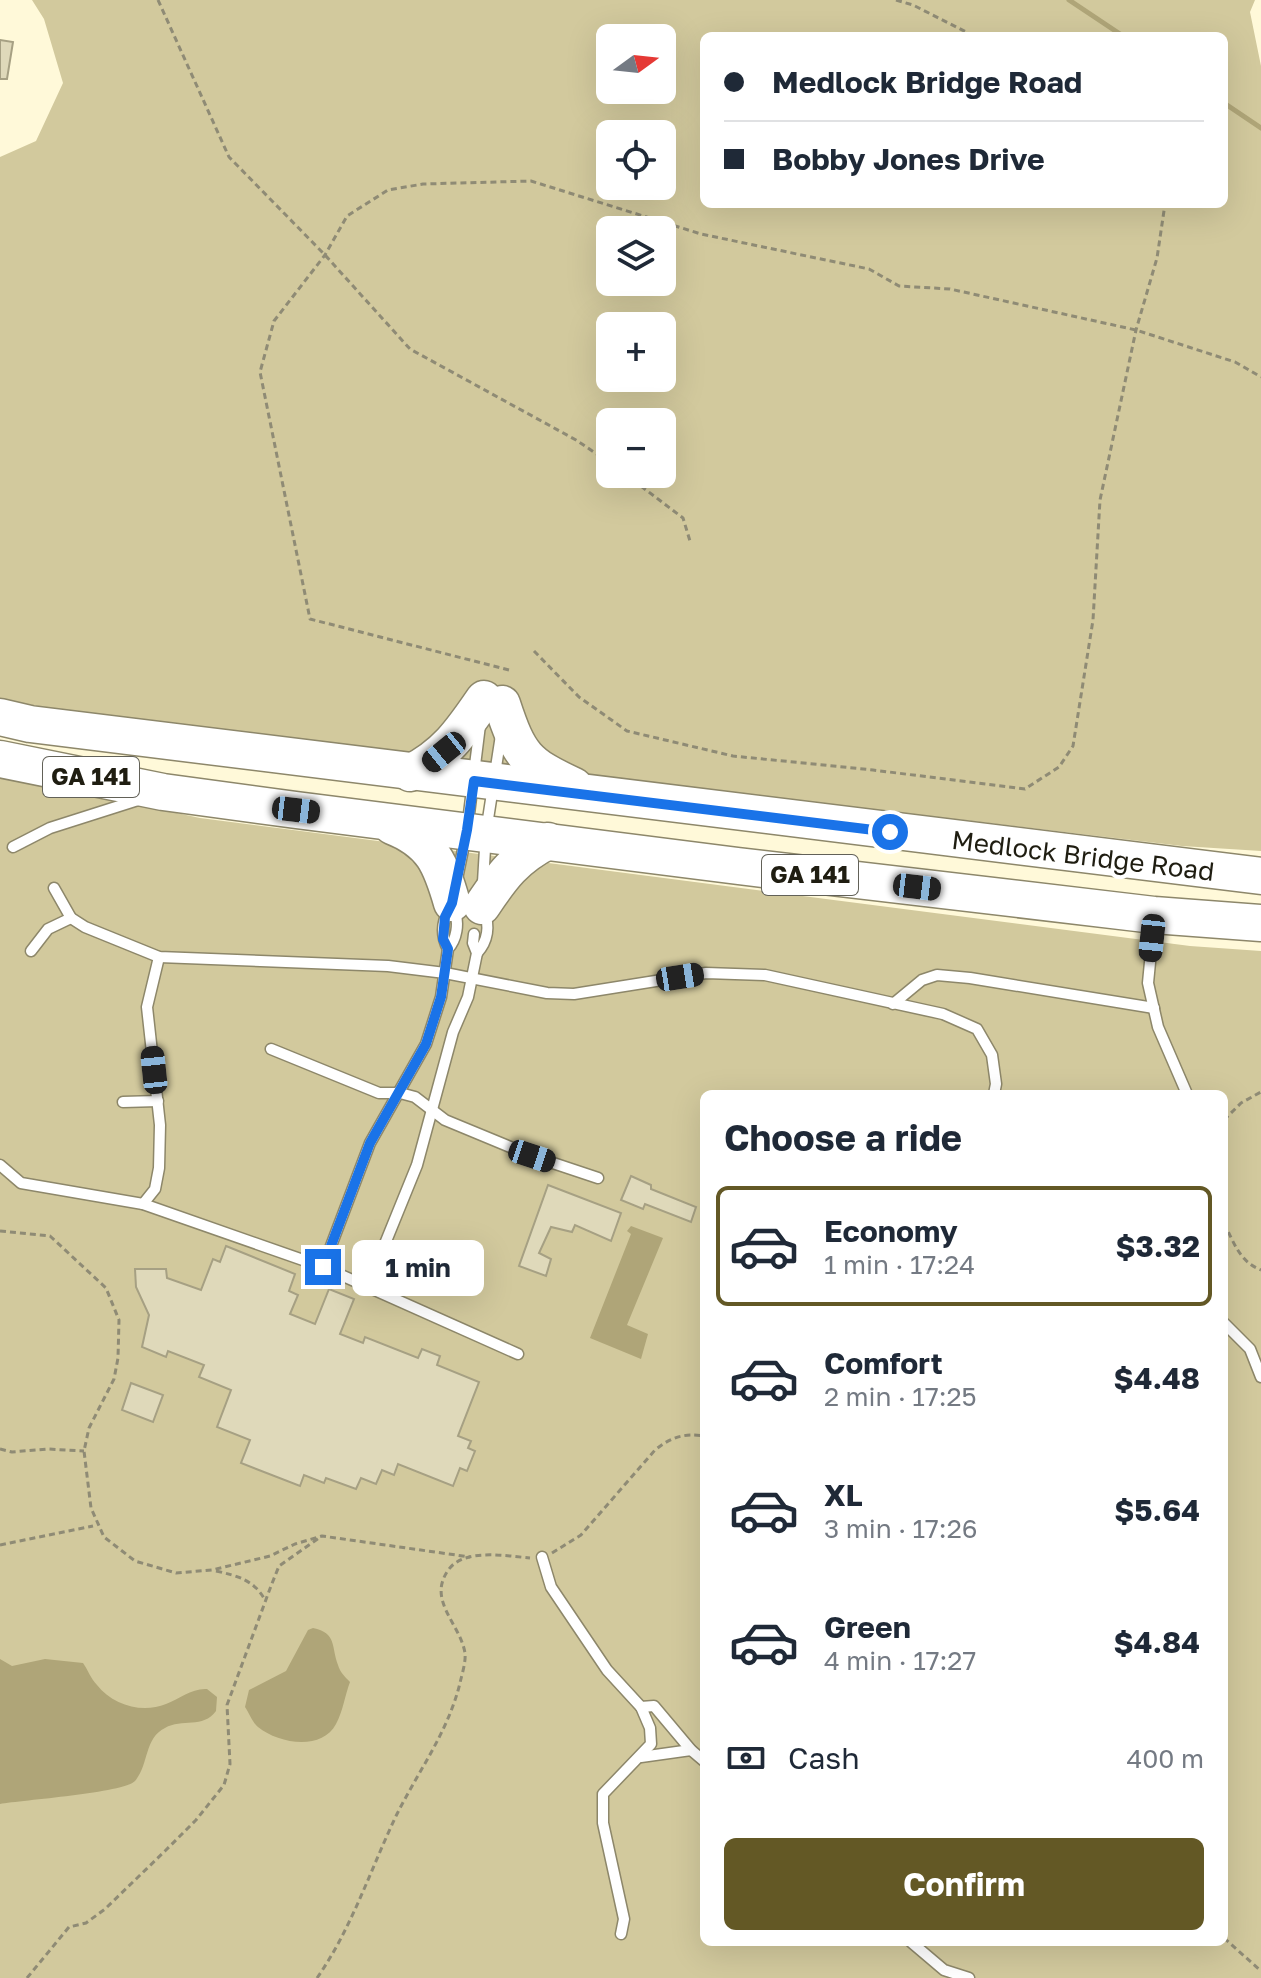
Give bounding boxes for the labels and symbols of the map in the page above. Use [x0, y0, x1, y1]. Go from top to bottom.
north arrow [596, 24, 676, 104]
car [418, 728, 470, 776]
road number: GA 141 [43, 757, 139, 797]
car [271, 795, 321, 825]
route start [872, 814, 908, 850]
street label: Medlock Bridge Road [950, 824, 1216, 887]
road number: GA 141 [762, 855, 858, 895]
car [892, 872, 942, 902]
car [1138, 913, 1166, 963]
car [654, 961, 706, 993]
car [140, 1045, 168, 1095]
car [505, 1137, 559, 1175]
callout: 1 min [351, 1239, 483, 1295]
route end [305, 1249, 341, 1285]

